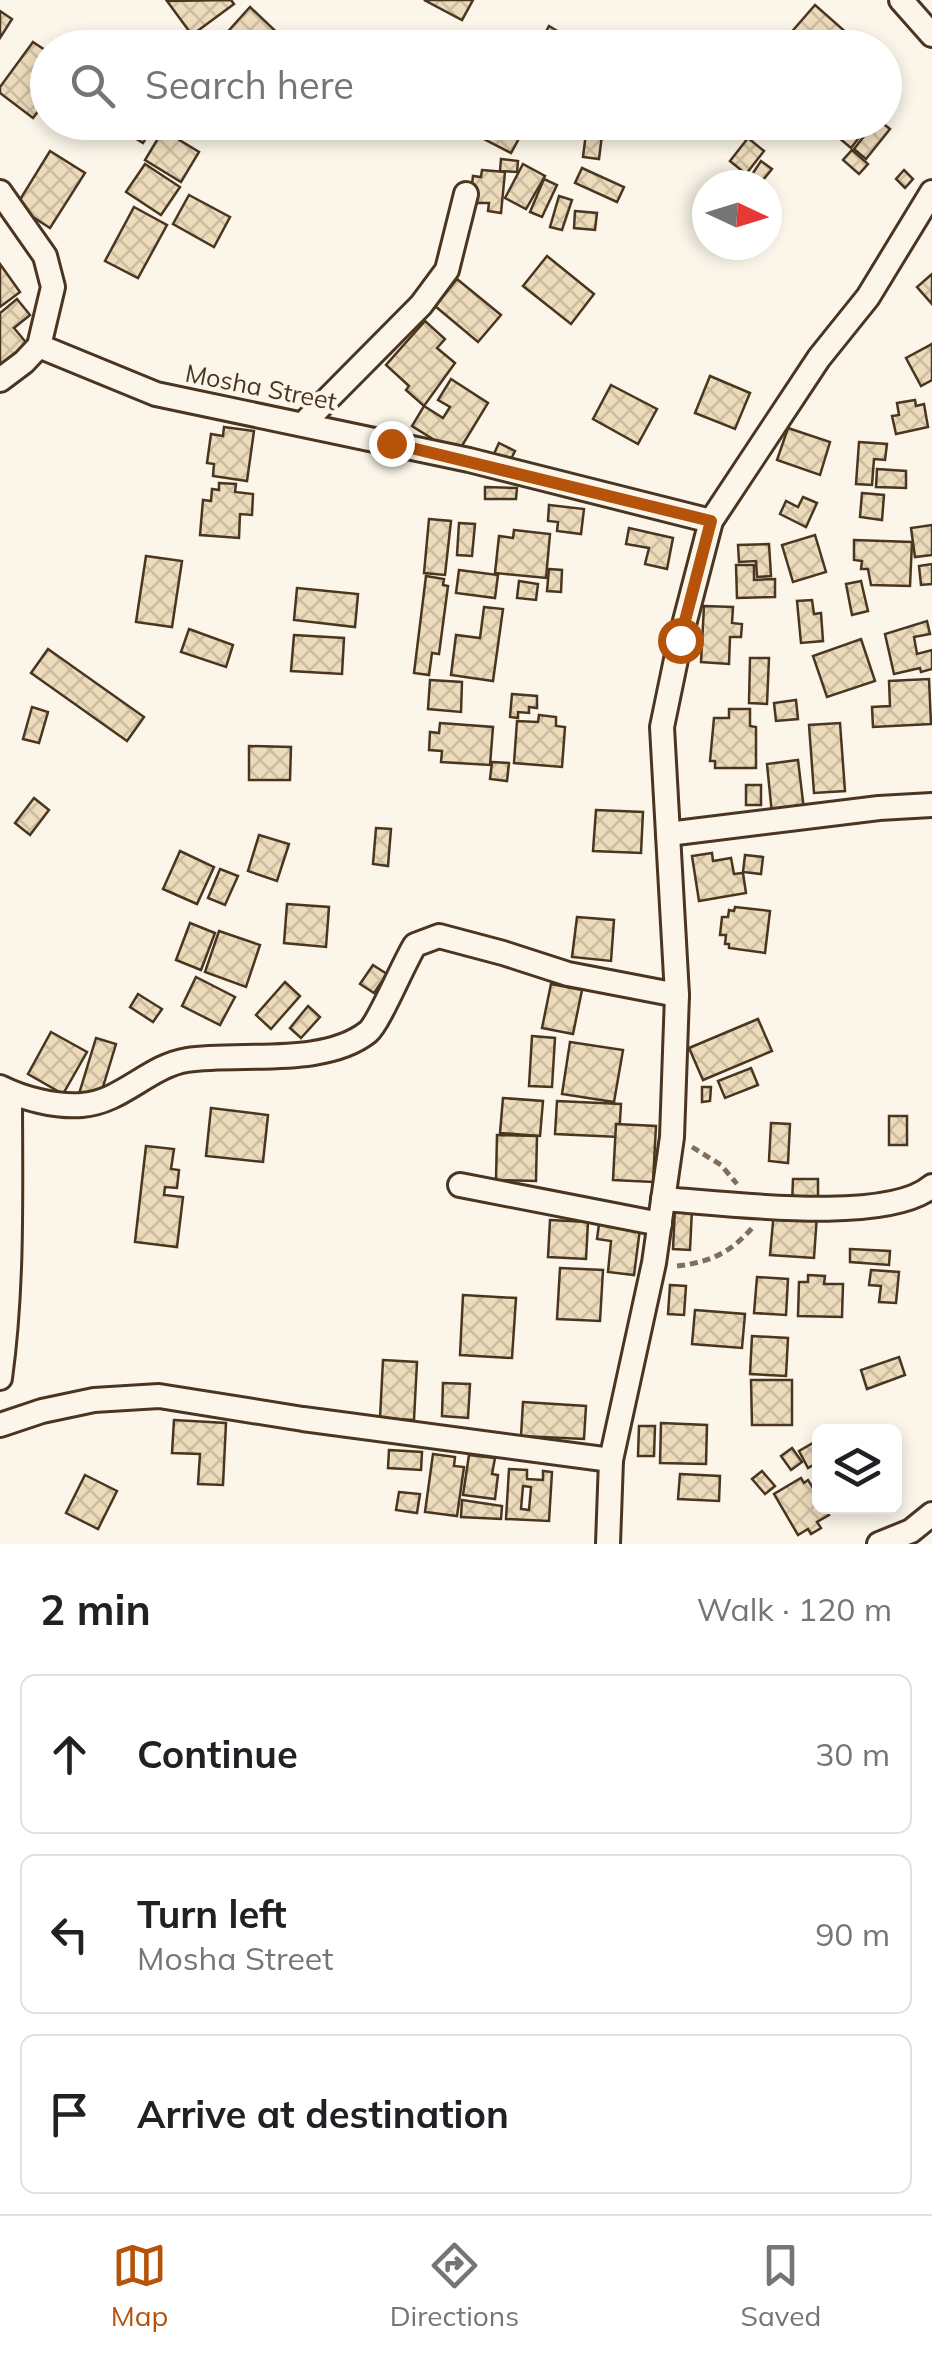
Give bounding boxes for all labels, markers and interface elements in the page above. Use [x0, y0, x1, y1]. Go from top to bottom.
search box [30, 30, 902, 140]
icon: search [65, 58, 120, 113]
text: Search here [145, 61, 354, 109]
north arrow [692, 170, 782, 260]
street label: Mosha Street [183, 357, 340, 416]
route end [369, 421, 415, 467]
route start [658, 618, 704, 664]
map controls [812, 1424, 902, 1514]
button: layers [812, 1424, 902, 1514]
text: 2 min [40, 1583, 151, 1636]
text: Walk · 120 m [697, 1589, 892, 1629]
icon: ahead [42, 1727, 97, 1782]
text: Continue [137, 1730, 298, 1778]
text: 30 m [815, 1734, 890, 1774]
text: Turn left [137, 1890, 287, 1938]
icon: left [42, 1907, 97, 1962]
text: 90 m [815, 1914, 890, 1954]
text: Mosha Street [137, 1938, 333, 1978]
icon: arrive [42, 2087, 97, 2142]
text: Arrive at destination [137, 2090, 509, 2138]
tab: Map [111, 2238, 168, 2333]
tab: Directions [390, 2238, 519, 2333]
tab: Saved [740, 2238, 821, 2333]

